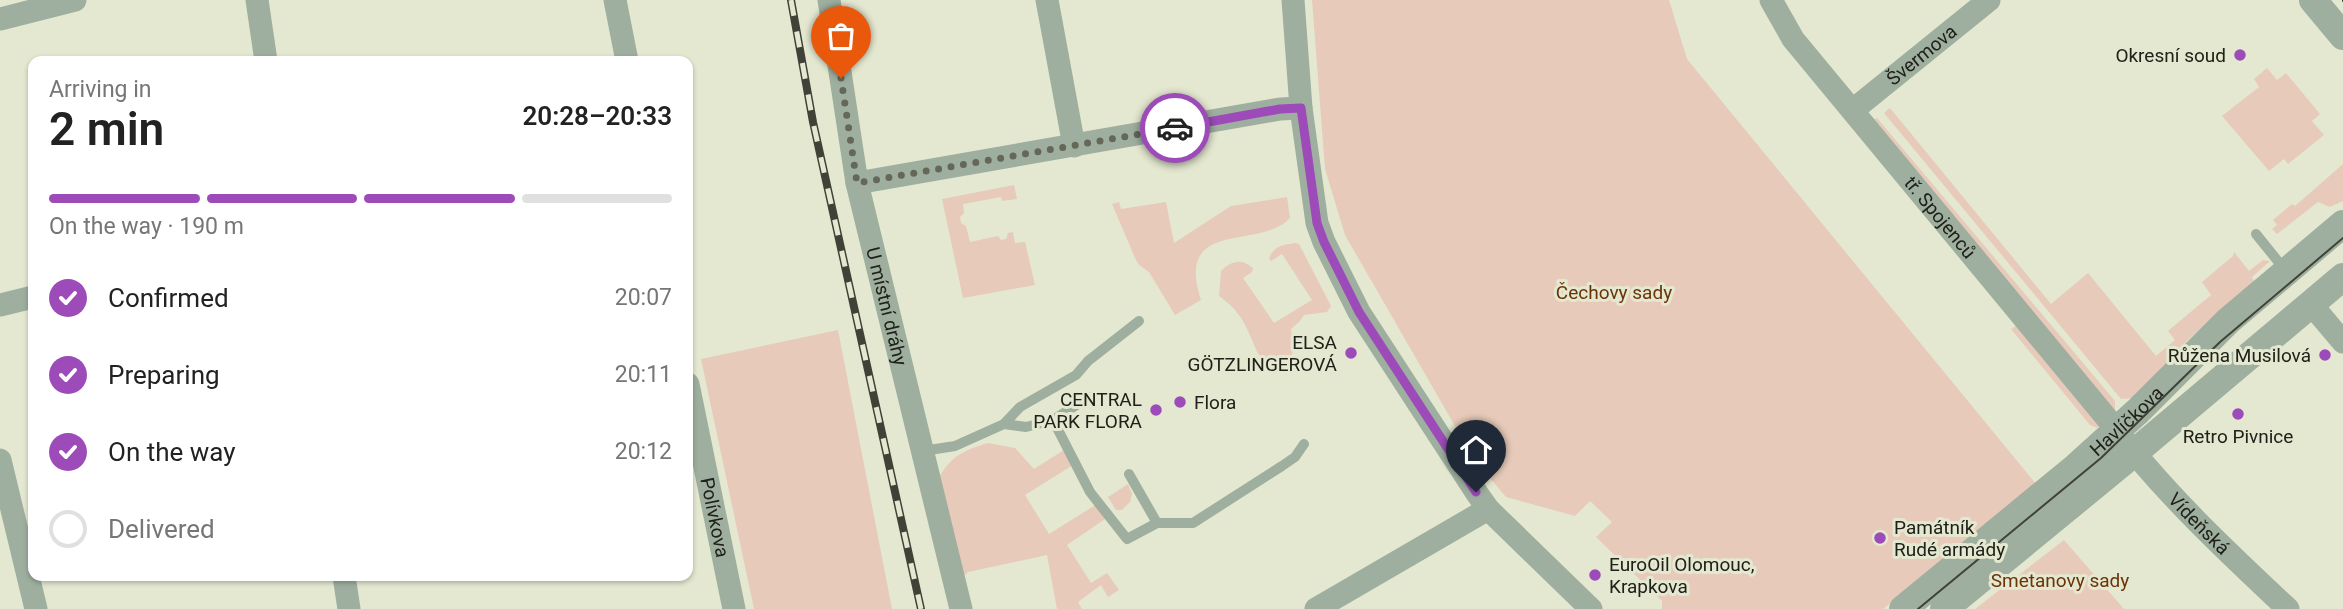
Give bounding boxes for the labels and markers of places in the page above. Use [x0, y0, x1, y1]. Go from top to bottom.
pin [811, 6, 871, 78]
place label: Okresní soud [2115, 44, 2226, 67]
marker: Okresní soud [2232, 47, 2248, 63]
place label: ELSA GÖTZLINGEROVÁ [1187, 331, 1338, 376]
place label: Růžena Musilová [2168, 344, 2311, 367]
marker: ELSA GÖTZLINGEROVÁ [1343, 345, 1359, 361]
marker: Růžena Musilová [2317, 347, 2333, 363]
place label: CENTRAL PARK FLORA [1033, 388, 1143, 433]
place label: Flora [1194, 391, 1236, 414]
marker: Flora [1172, 394, 1188, 410]
marker: CENTRAL PARK FLORA [1148, 402, 1164, 418]
marker: Retro Pivnice [2230, 406, 2246, 422]
pin [1446, 420, 1506, 492]
place label: Retro Pivnice [2183, 425, 2293, 448]
place label: Památník Rudé armády [1894, 516, 2005, 561]
marker: Památník Rudé armády [1872, 530, 1888, 546]
place label: EuroOil Olomouc, Krapkova [1609, 553, 1754, 598]
marker: EuroOil Olomouc, Krapkova [1587, 567, 1603, 583]

